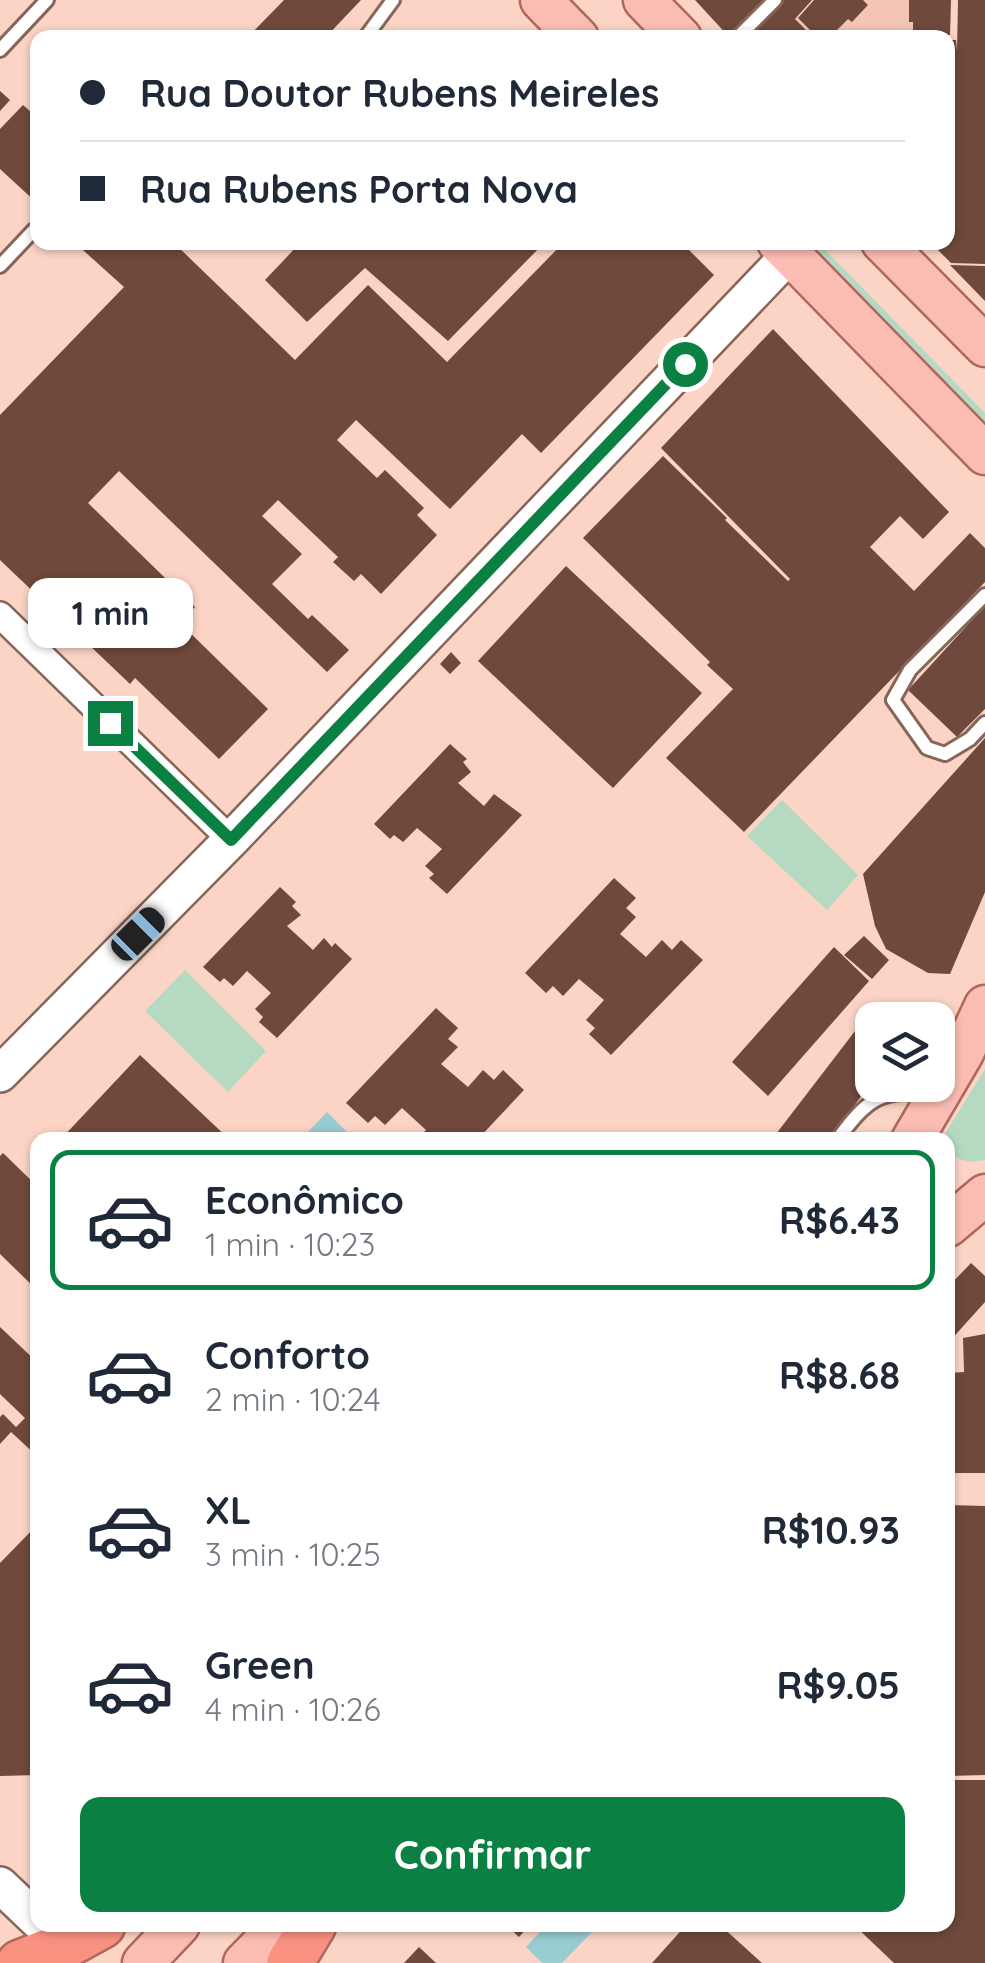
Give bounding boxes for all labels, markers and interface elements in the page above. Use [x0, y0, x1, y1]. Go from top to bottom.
text: Rua Doutor Rubens Meireles [140, 69, 659, 117]
text: Rua Rubens Porta Nova [140, 165, 578, 213]
route start [663, 342, 708, 387]
callout: 1 min [28, 578, 192, 648]
text: 1 min [72, 593, 149, 633]
route end [88, 701, 133, 746]
car [106, 902, 170, 966]
map controls [855, 1002, 955, 1102]
button: layers [855, 1002, 955, 1102]
icon: car [85, 1175, 175, 1265]
text: Econômico [205, 1176, 404, 1224]
text: R$6.43 [779, 1196, 900, 1244]
text: 1 min · 10:23 [205, 1224, 375, 1264]
icon: car [85, 1330, 175, 1420]
text: Conforto [205, 1331, 370, 1379]
text: R$8.68 [779, 1351, 900, 1399]
text: 2 min · 10:24 [205, 1379, 381, 1419]
icon: car [85, 1485, 175, 1575]
text: XL [205, 1486, 251, 1534]
text: R$10.93 [762, 1506, 900, 1554]
text: 3 min · 10:25 [205, 1534, 381, 1574]
icon: car [85, 1640, 175, 1730]
text: Green [205, 1641, 315, 1689]
text: R$9.05 [776, 1661, 900, 1709]
text: 4 min · 10:26 [205, 1689, 381, 1729]
button: Confirmar [80, 1797, 905, 1912]

